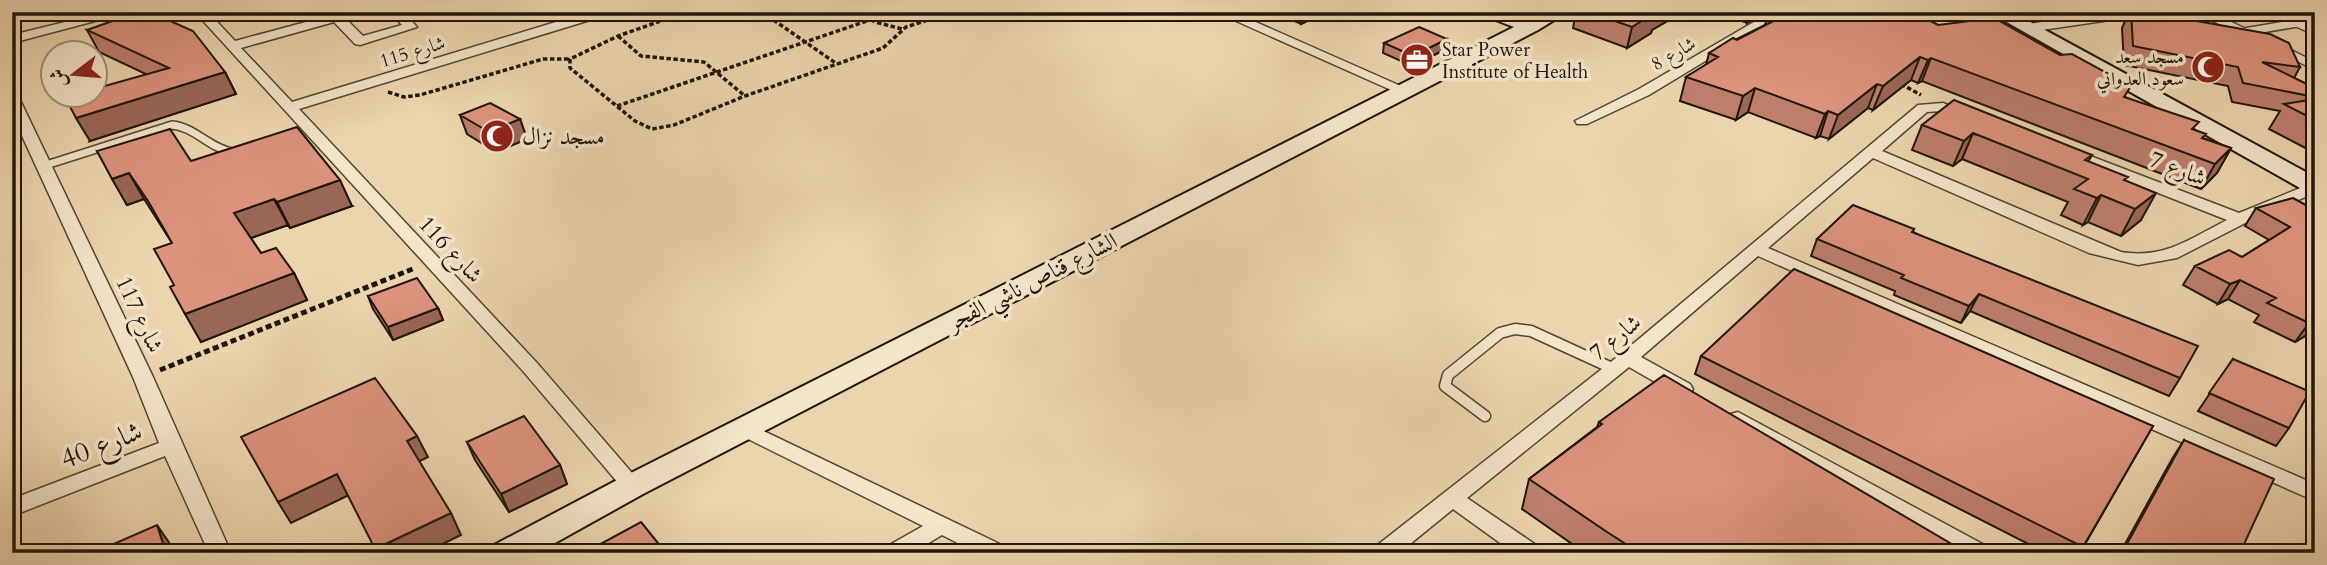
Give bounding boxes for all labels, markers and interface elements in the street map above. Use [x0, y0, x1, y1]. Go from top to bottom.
street label: شارع 115 [376, 30, 449, 76]
street label: شارع 8 [1646, 31, 1702, 79]
place label: Star Power Institute of Health [1442, 37, 1589, 85]
north arrow [38, 38, 108, 108]
office icon: Star Power Institute of Health [1398, 41, 1436, 79]
place label: مسجد سعد سعود العدواني [2097, 44, 2184, 94]
mosque icon: مسجد سعد سعود العدواني [2189, 48, 2227, 86]
text: ش [44, 66, 74, 91]
mosque icon: مسجد نزال [478, 117, 516, 155]
place label: مسجد نزال [522, 121, 605, 152]
street label: شارع 7 [2144, 144, 2210, 197]
street label: شارع 116 [409, 209, 490, 292]
street label: الشارع قناص ناشي الفجر [940, 225, 1125, 344]
street label: شارع 117 [105, 271, 171, 359]
street label: شارع 7 [1583, 307, 1650, 371]
street label: شارع 40 [55, 412, 149, 482]

